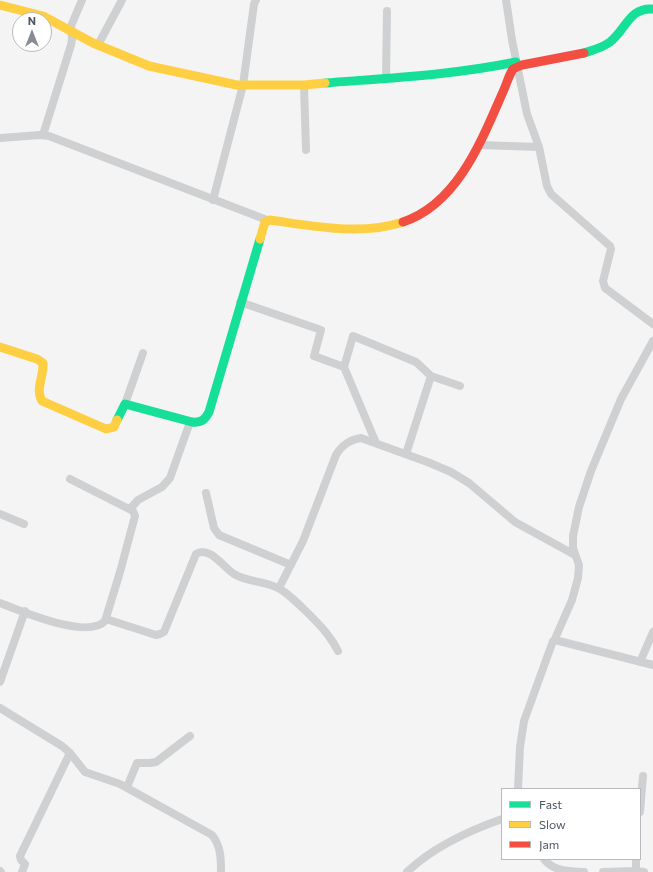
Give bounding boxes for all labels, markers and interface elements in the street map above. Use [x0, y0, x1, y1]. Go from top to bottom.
north arrow [12, 12, 52, 52]
text: N [28, 14, 36, 27]
legend [501, 788, 641, 860]
text: Fast [539, 797, 562, 811]
text: Slow [539, 817, 566, 831]
text: Jam [539, 837, 559, 851]

